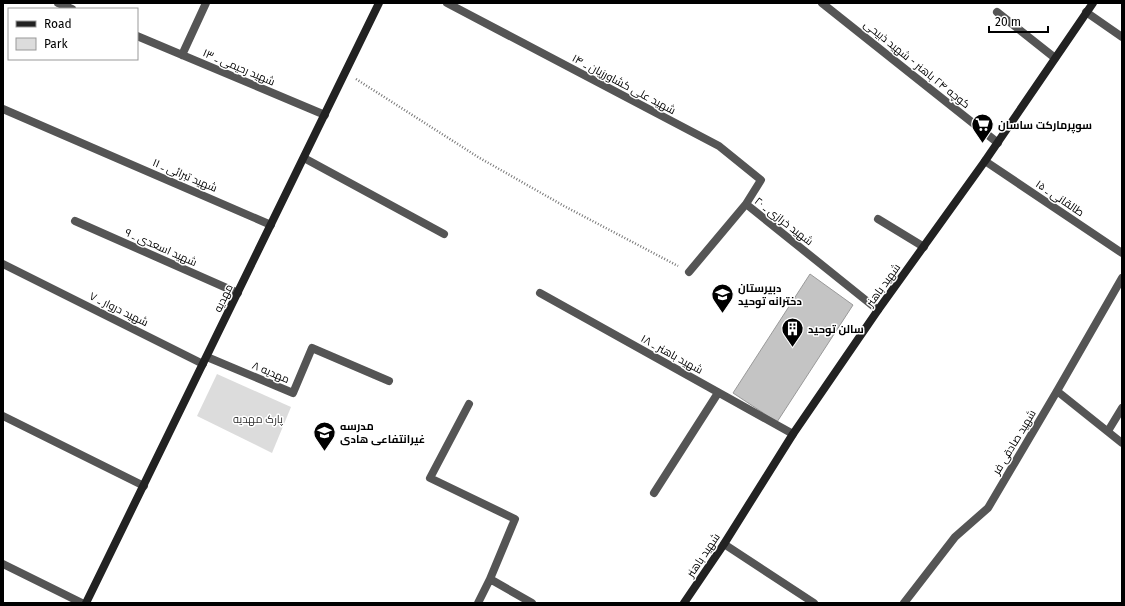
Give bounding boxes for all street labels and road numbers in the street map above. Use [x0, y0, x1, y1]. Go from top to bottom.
street label: کوچه ۲۴ باهنر - شهید ذبیحی [861, 18, 972, 111]
street label: شهید رحیمی ـ ۱۳ [201, 46, 277, 89]
street label: شهید علی کشاورزیان ـ ۱۴ [570, 52, 678, 117]
street label: شهید تبرائی ـ ۱۱ [151, 156, 219, 195]
street label: طالقانی ـ ۱۵ [1033, 178, 1086, 219]
street label: شهید خرازی ـ ۲۰ [752, 195, 816, 248]
street label: شهید اسعدی ـ ۹ [123, 226, 199, 269]
street label: شهید باهنر [863, 261, 903, 310]
street label: مهدیه [211, 282, 236, 314]
street label: شهید دروار ـ ۷ [87, 290, 150, 329]
street label: شهید باهنر ـ ۱۸ [639, 332, 705, 377]
street label: مهدیه ۸ [250, 359, 291, 386]
street label: شهید صادقی فر [990, 408, 1039, 478]
street label: شهید باهنر [684, 531, 723, 580]

